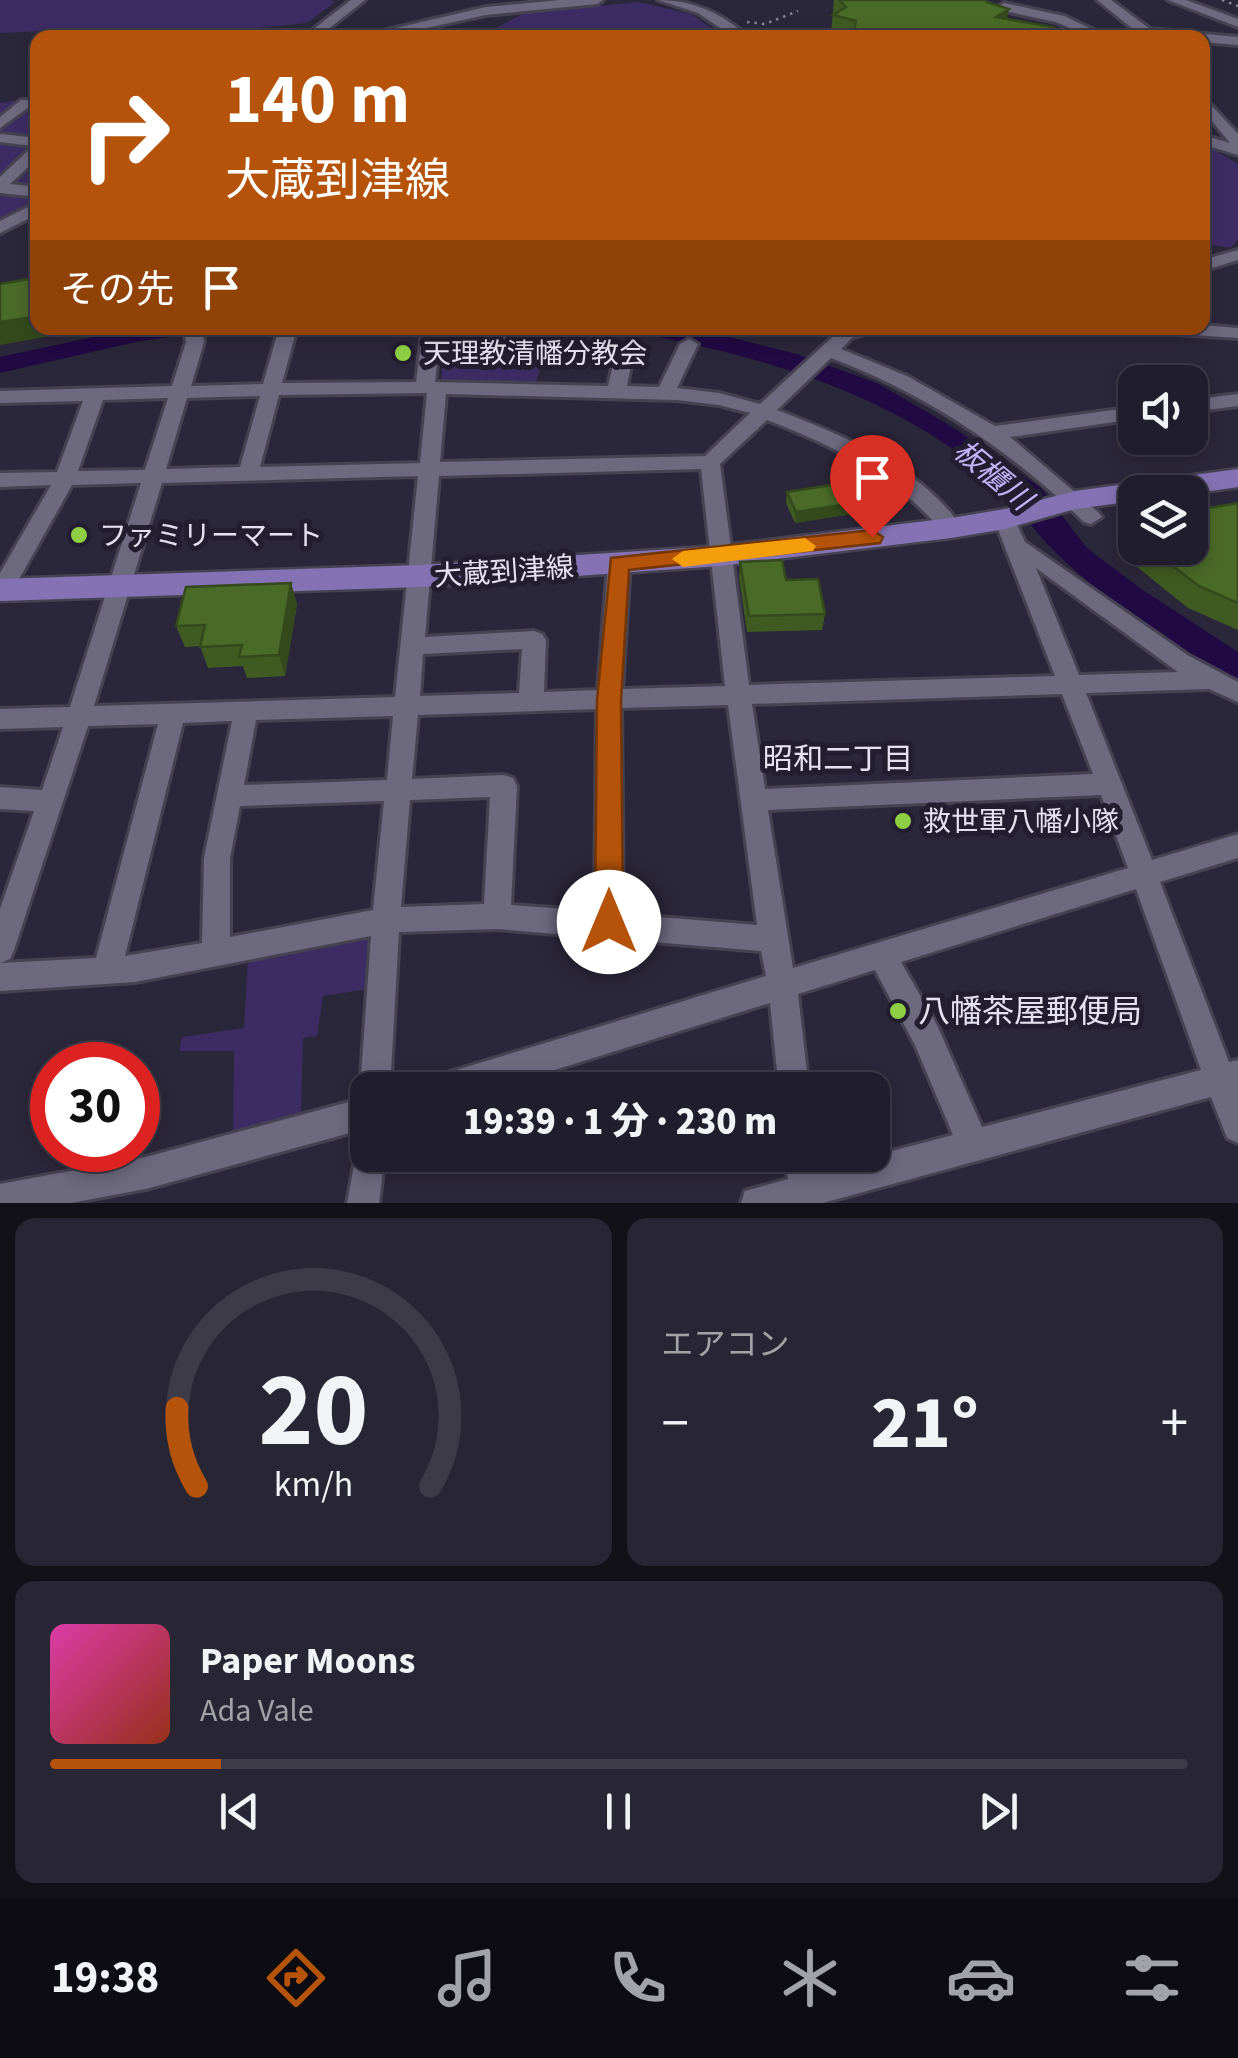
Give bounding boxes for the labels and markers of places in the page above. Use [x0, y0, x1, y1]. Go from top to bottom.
place label: 天理教清幡分教会 [423, 334, 647, 374]
marker: 天理教清幡分教会 [392, 342, 414, 364]
pin [830, 435, 915, 538]
place label: ファミリーマート [99, 516, 323, 556]
marker: ファミリーマート [68, 524, 90, 546]
place label: 救世軍八幡小隊 [923, 802, 1119, 842]
marker: 救世軍八幡小隊 [892, 810, 914, 832]
place label: 八幡茶屋郵便局 [918, 989, 1142, 1035]
marker: 八幡茶屋郵便局 [887, 1000, 909, 1022]

